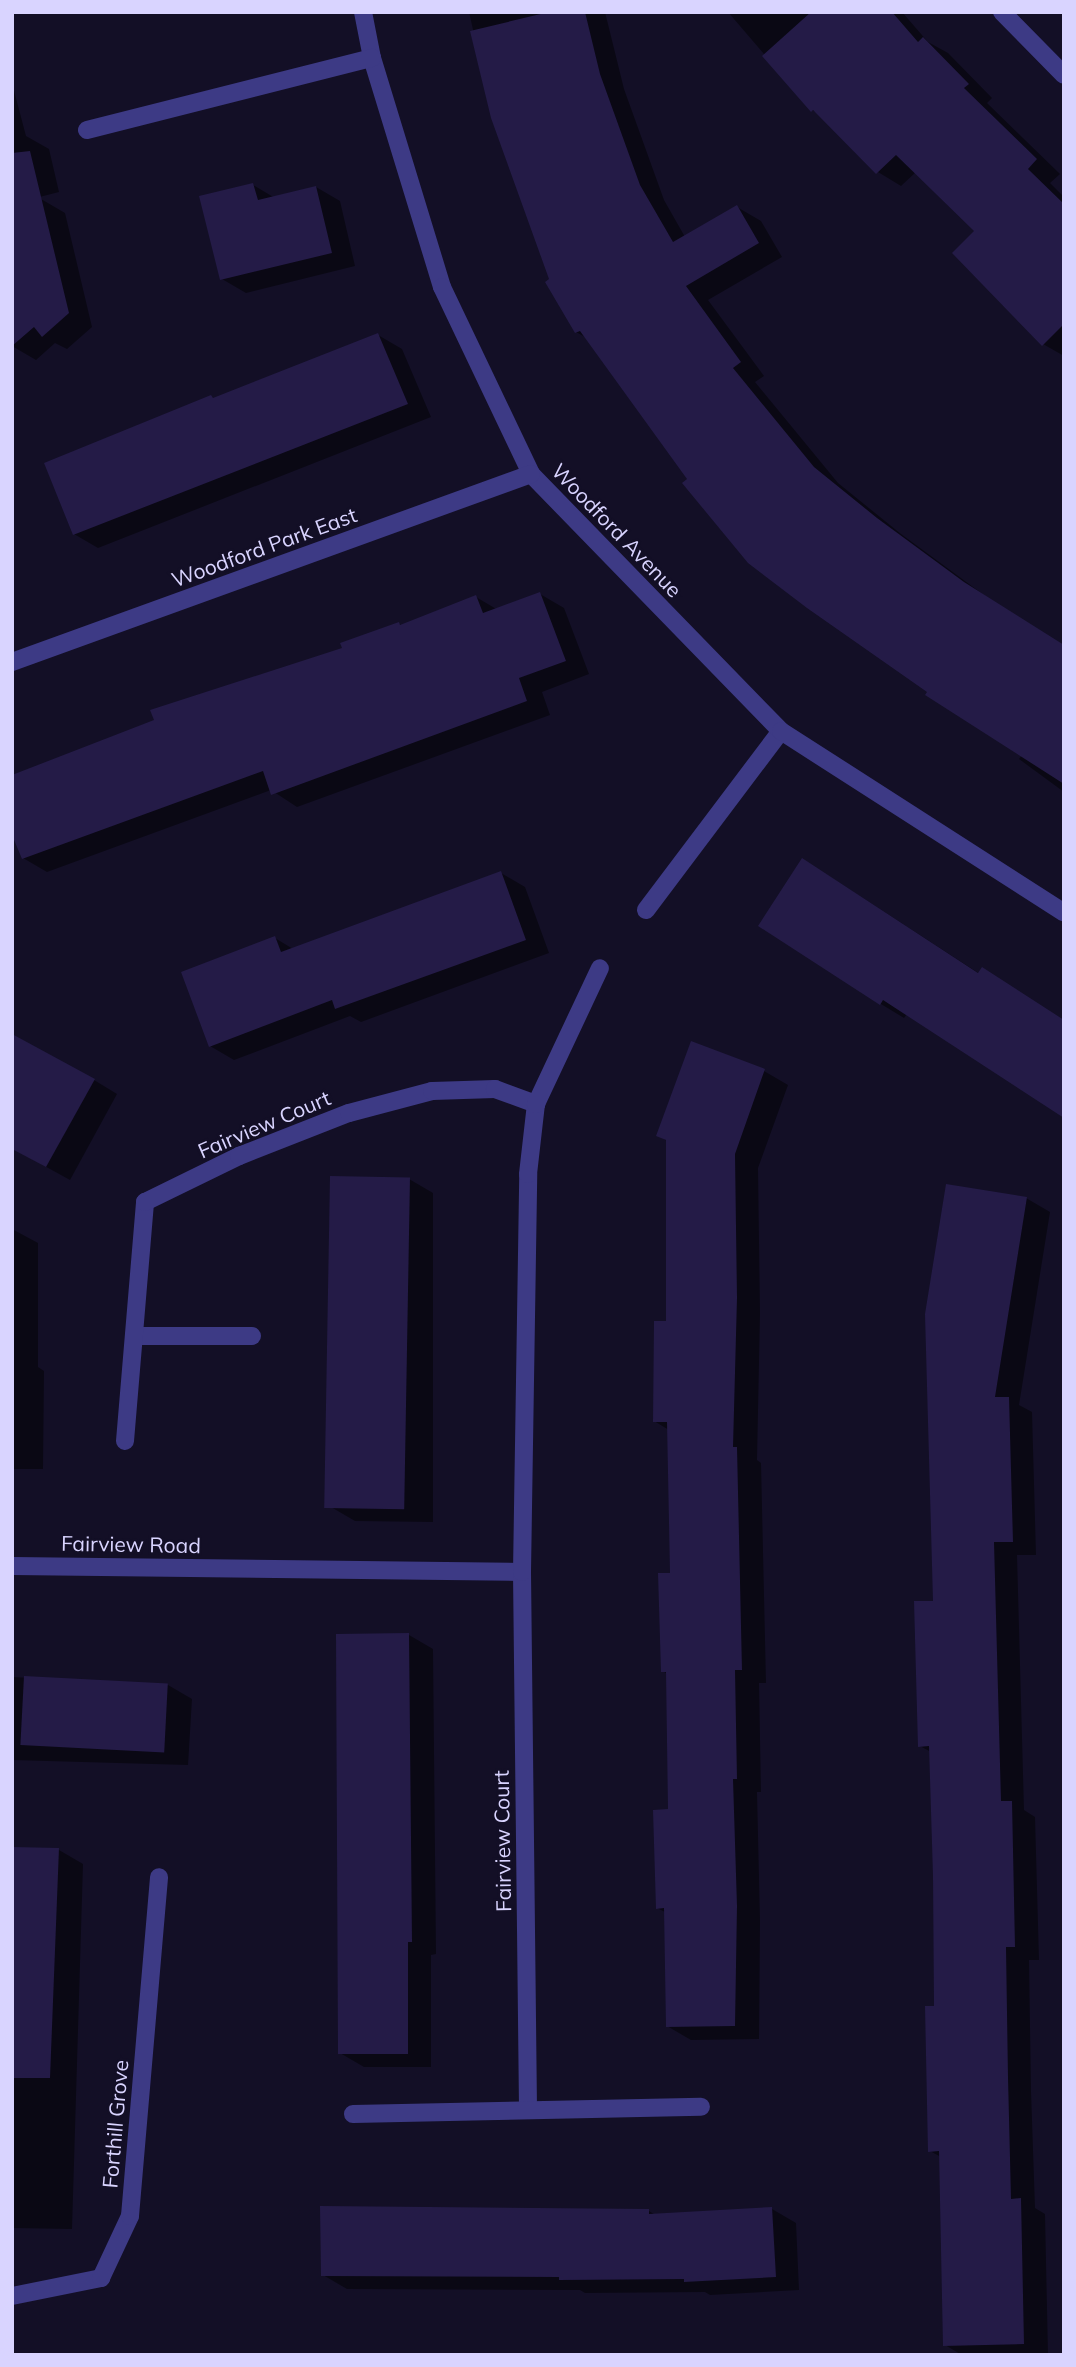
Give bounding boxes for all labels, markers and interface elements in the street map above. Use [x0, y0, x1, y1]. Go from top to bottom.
street label: Woodford Avenue [547, 458, 687, 602]
street label: Woodford Park East [168, 502, 360, 592]
street label: Fairview Court [194, 1085, 334, 1163]
street label: Fairview Road [61, 1530, 201, 1558]
street label: Fairview Court [488, 1770, 516, 1912]
street label: Forthill Grove [97, 2059, 133, 2189]

